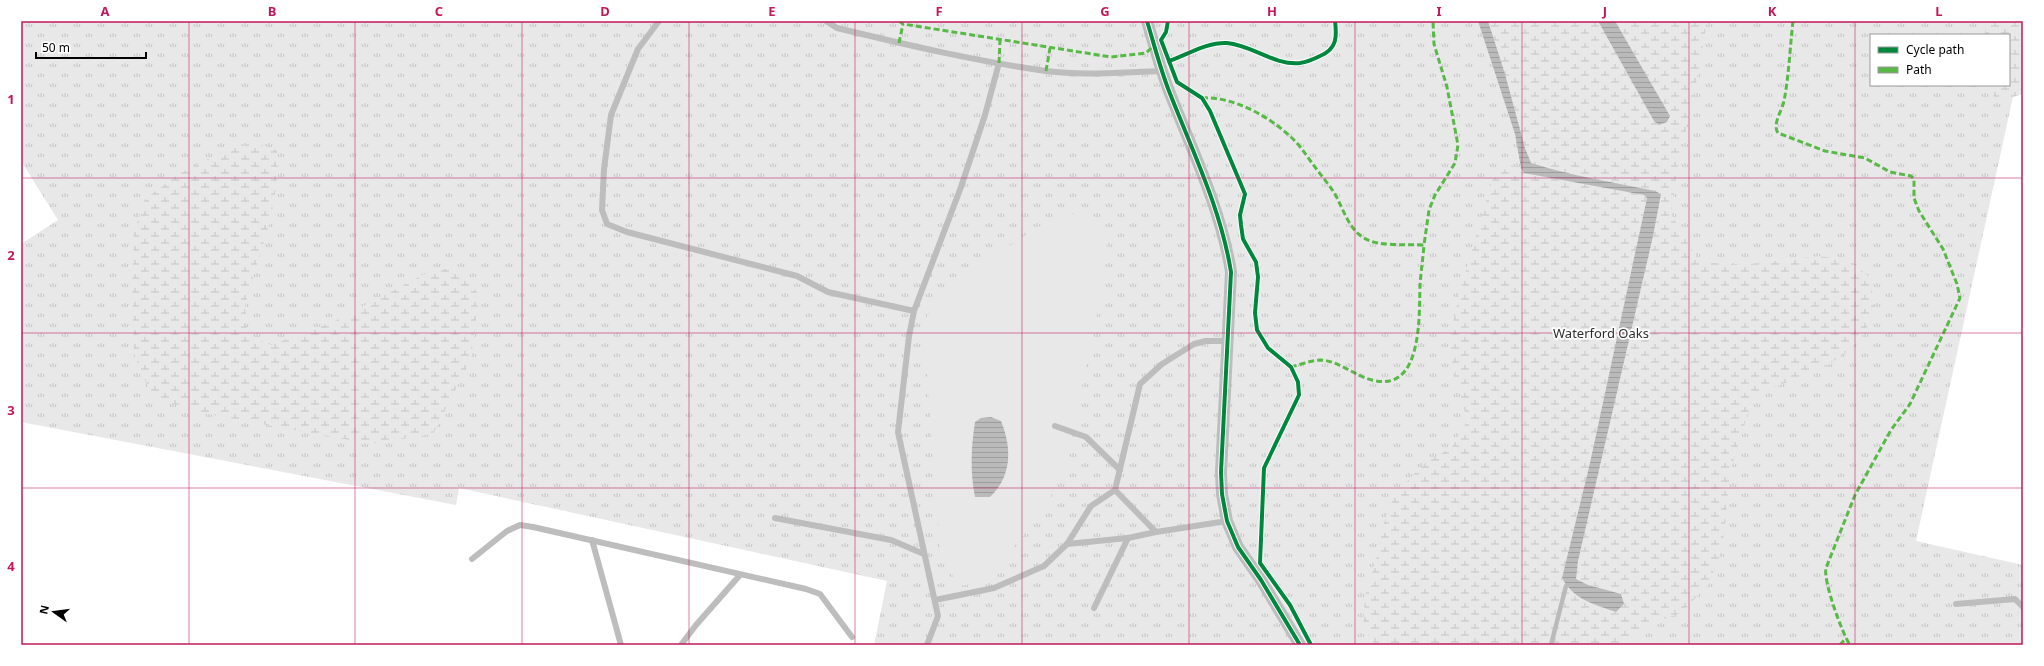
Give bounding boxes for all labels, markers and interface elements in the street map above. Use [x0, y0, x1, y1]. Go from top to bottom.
text: A [101, 2, 110, 20]
text: B [268, 2, 276, 20]
text: C [435, 2, 443, 20]
text: D [600, 2, 610, 20]
text: E [768, 2, 776, 20]
text: F [935, 2, 943, 20]
text: G [1100, 2, 1110, 20]
text: H [1267, 2, 1277, 20]
text: I [1436, 2, 1442, 20]
text: J [1602, 2, 1607, 20]
text: K [1768, 2, 1777, 20]
text: L [1935, 2, 1943, 20]
scale bar [36, 34, 146, 60]
legend [1870, 34, 2010, 86]
text: 50 m [42, 39, 70, 56]
text: Cycle path [1906, 41, 1964, 58]
text: Path [1906, 61, 1932, 78]
text: 1 [7, 90, 15, 108]
text: 2 [7, 246, 15, 264]
park label: Waterford Oaks [1553, 324, 1649, 342]
text: 3 [7, 401, 15, 419]
text: 4 [7, 557, 15, 575]
north arrow [34, 592, 74, 632]
text: N [35, 603, 52, 616]

